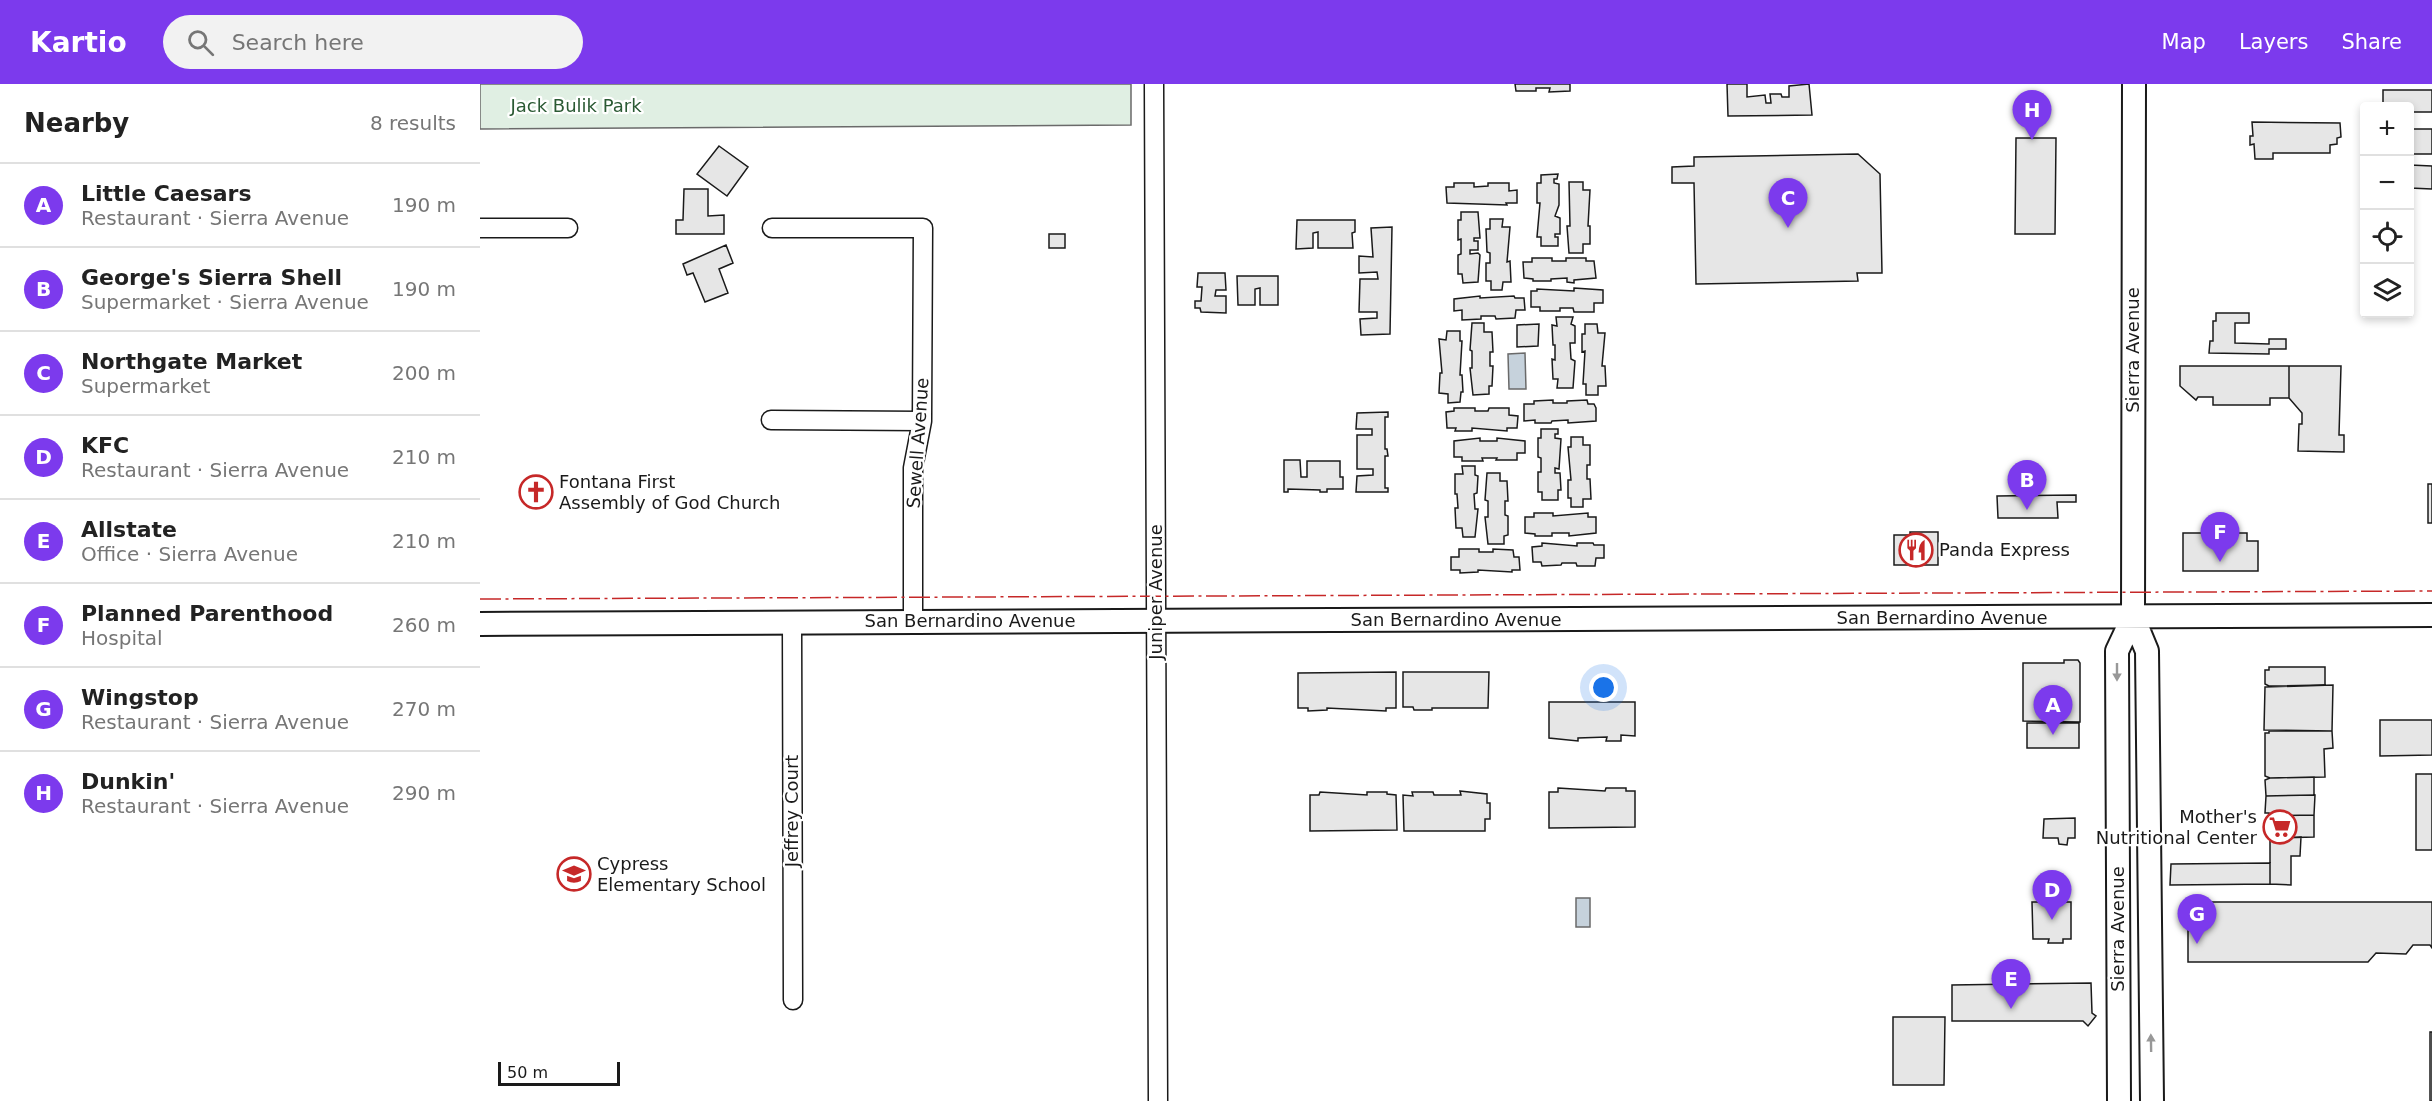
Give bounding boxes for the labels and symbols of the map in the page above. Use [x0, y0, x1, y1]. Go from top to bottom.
pin: H [2012, 91, 2052, 140]
park label: Jack Bulik Park [509, 95, 642, 116]
pin: C [1768, 178, 1808, 228]
street label: Sierra Avenue [2122, 287, 2143, 413]
street label: Sewell Avenue [902, 377, 933, 509]
pin: B [2008, 460, 2046, 510]
place label: Fontana First Assembly of God Church [559, 471, 780, 513]
church icon: Fontana First Assembly of God Church [518, 474, 554, 510]
pin: F [2200, 512, 2240, 562]
street label: Juniper Avenue [1145, 524, 1166, 661]
restaurant icon: Panda Express [1898, 532, 1934, 568]
place label: Panda Express [1939, 539, 2070, 560]
street label: San Bernardino Avenue [1836, 607, 2048, 628]
street label: San Bernardino Avenue [1350, 609, 1562, 630]
street label: San Bernardino Avenue [864, 610, 1076, 631]
one-way arrow [2112, 662, 2122, 681]
your location [1589, 673, 1618, 702]
pin: A [2034, 686, 2072, 735]
street label: Jeffrey Court [781, 755, 802, 868]
place label: Mother's Nutritional Center [2096, 806, 2258, 848]
supermarket icon: Mother's Nutritional Center [2262, 809, 2298, 845]
place label: Cypress Elementary School [597, 853, 766, 895]
school or university icon: Cypress Elementary School [556, 856, 592, 892]
street label: Sierra Avenue [2107, 866, 2128, 992]
pin: D [2032, 870, 2072, 920]
pin: G [2178, 894, 2216, 944]
pin: E [1992, 960, 2030, 1009]
one-way arrow [2146, 1033, 2156, 1052]
scale bar [498, 1059, 620, 1086]

